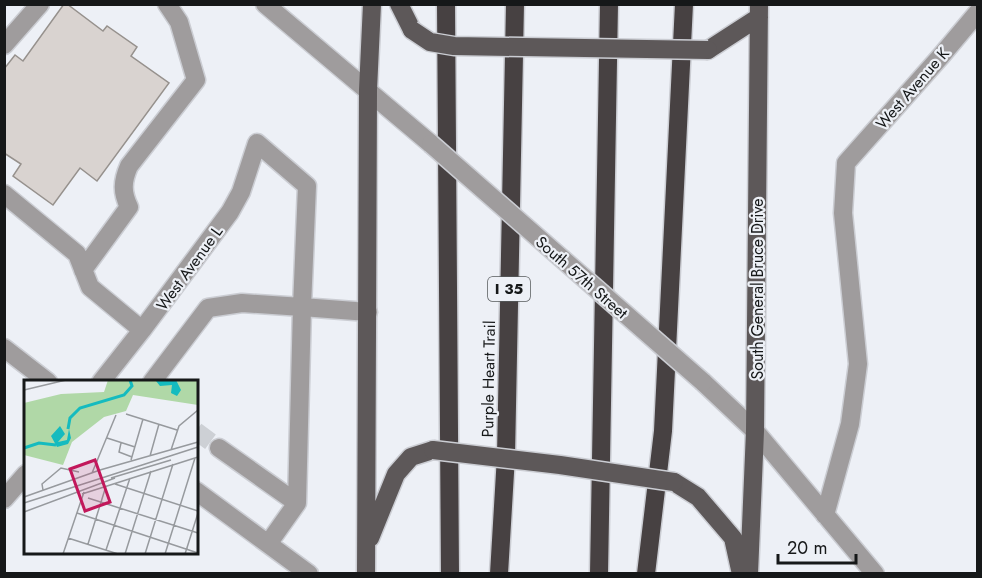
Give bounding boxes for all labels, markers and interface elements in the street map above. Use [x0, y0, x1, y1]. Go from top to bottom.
street label: West Avenue K [870, 42, 954, 134]
street label: South General Bruce Drive [746, 199, 769, 379]
street label: West Avenue L [151, 221, 228, 315]
street label: South 57th Street [531, 231, 633, 324]
road number: I 35 [488, 277, 530, 301]
street label: Purple Heart Trail [476, 320, 501, 438]
inset map [24, 380, 198, 554]
scale bar [778, 527, 856, 565]
text: 20 m [787, 535, 827, 561]

